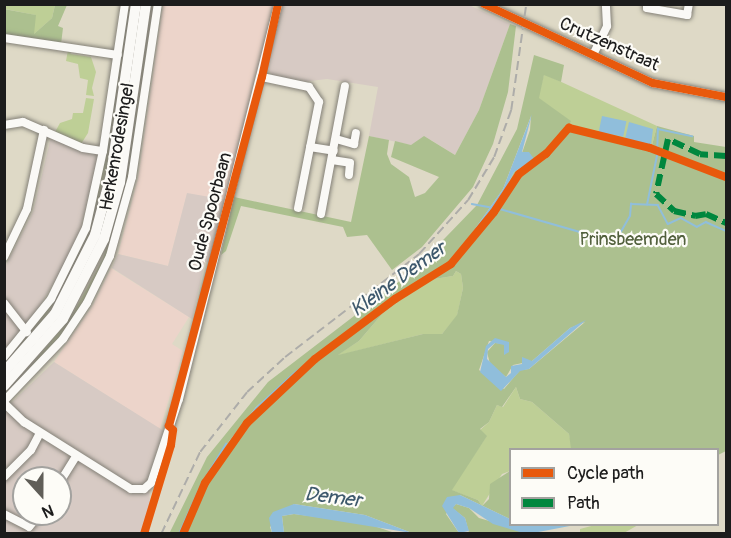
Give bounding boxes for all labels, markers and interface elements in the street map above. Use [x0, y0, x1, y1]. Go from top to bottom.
street label: Crutzenstraat [556, 13, 662, 77]
street label: Herkenrodesingel [96, 81, 140, 213]
street label: Oude Spoorbaan [185, 150, 237, 274]
park label: Prinsbeemden [580, 229, 686, 251]
water label: Kleine Demer [345, 236, 451, 322]
legend [509, 448, 719, 526]
text: Cycle path [567, 462, 644, 485]
north arrow [12, 466, 72, 526]
water label: Demer [303, 482, 363, 512]
text: Path [567, 492, 600, 515]
text: N [39, 500, 56, 522]

